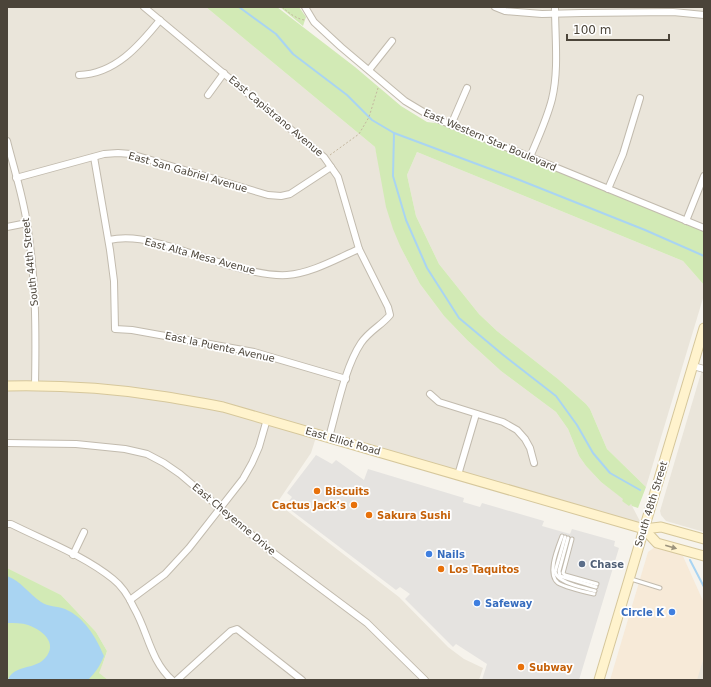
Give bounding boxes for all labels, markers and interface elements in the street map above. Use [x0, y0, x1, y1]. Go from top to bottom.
scale bar [567, 16, 669, 42]
text: 100 m [573, 23, 611, 37]
street label: East Capistrano Avenue [227, 73, 325, 159]
street label: East Western Star Boulevard [422, 107, 558, 173]
street label: East San Gabriel Avenue [127, 150, 249, 194]
street label: South 44th Street [20, 217, 40, 307]
street label: East Alta Mesa Avenue [143, 236, 257, 276]
street label: East la Puente Avenue [164, 330, 276, 364]
street label: East Elliot Road [304, 425, 382, 457]
street label: South 48th Street [633, 460, 669, 548]
street label: East Cheyenne Drive [190, 481, 278, 557]
marker: Biscuits [312, 486, 322, 496]
place label: Biscuits [325, 486, 369, 497]
place label: Cactus Jack’s [272, 500, 346, 511]
marker: Cactus Jack’s [349, 500, 359, 510]
marker: Sakura Sushi [364, 510, 374, 520]
place label: Sakura Sushi [377, 510, 451, 521]
one-way arrow [666, 544, 678, 550]
marker: Nails [424, 549, 434, 559]
place label: Nails [437, 549, 465, 560]
marker: Chase [577, 559, 587, 569]
place label: Chase [590, 559, 624, 570]
marker: Los Taquitos [436, 564, 446, 574]
place label: Los Taquitos [449, 564, 519, 575]
marker: Safeway [472, 598, 482, 608]
place label: Safeway [485, 598, 533, 609]
place label: Circle K [621, 607, 665, 618]
marker: Circle K [667, 607, 677, 617]
marker: Subway [516, 662, 526, 672]
place label: Subway [529, 662, 573, 673]

